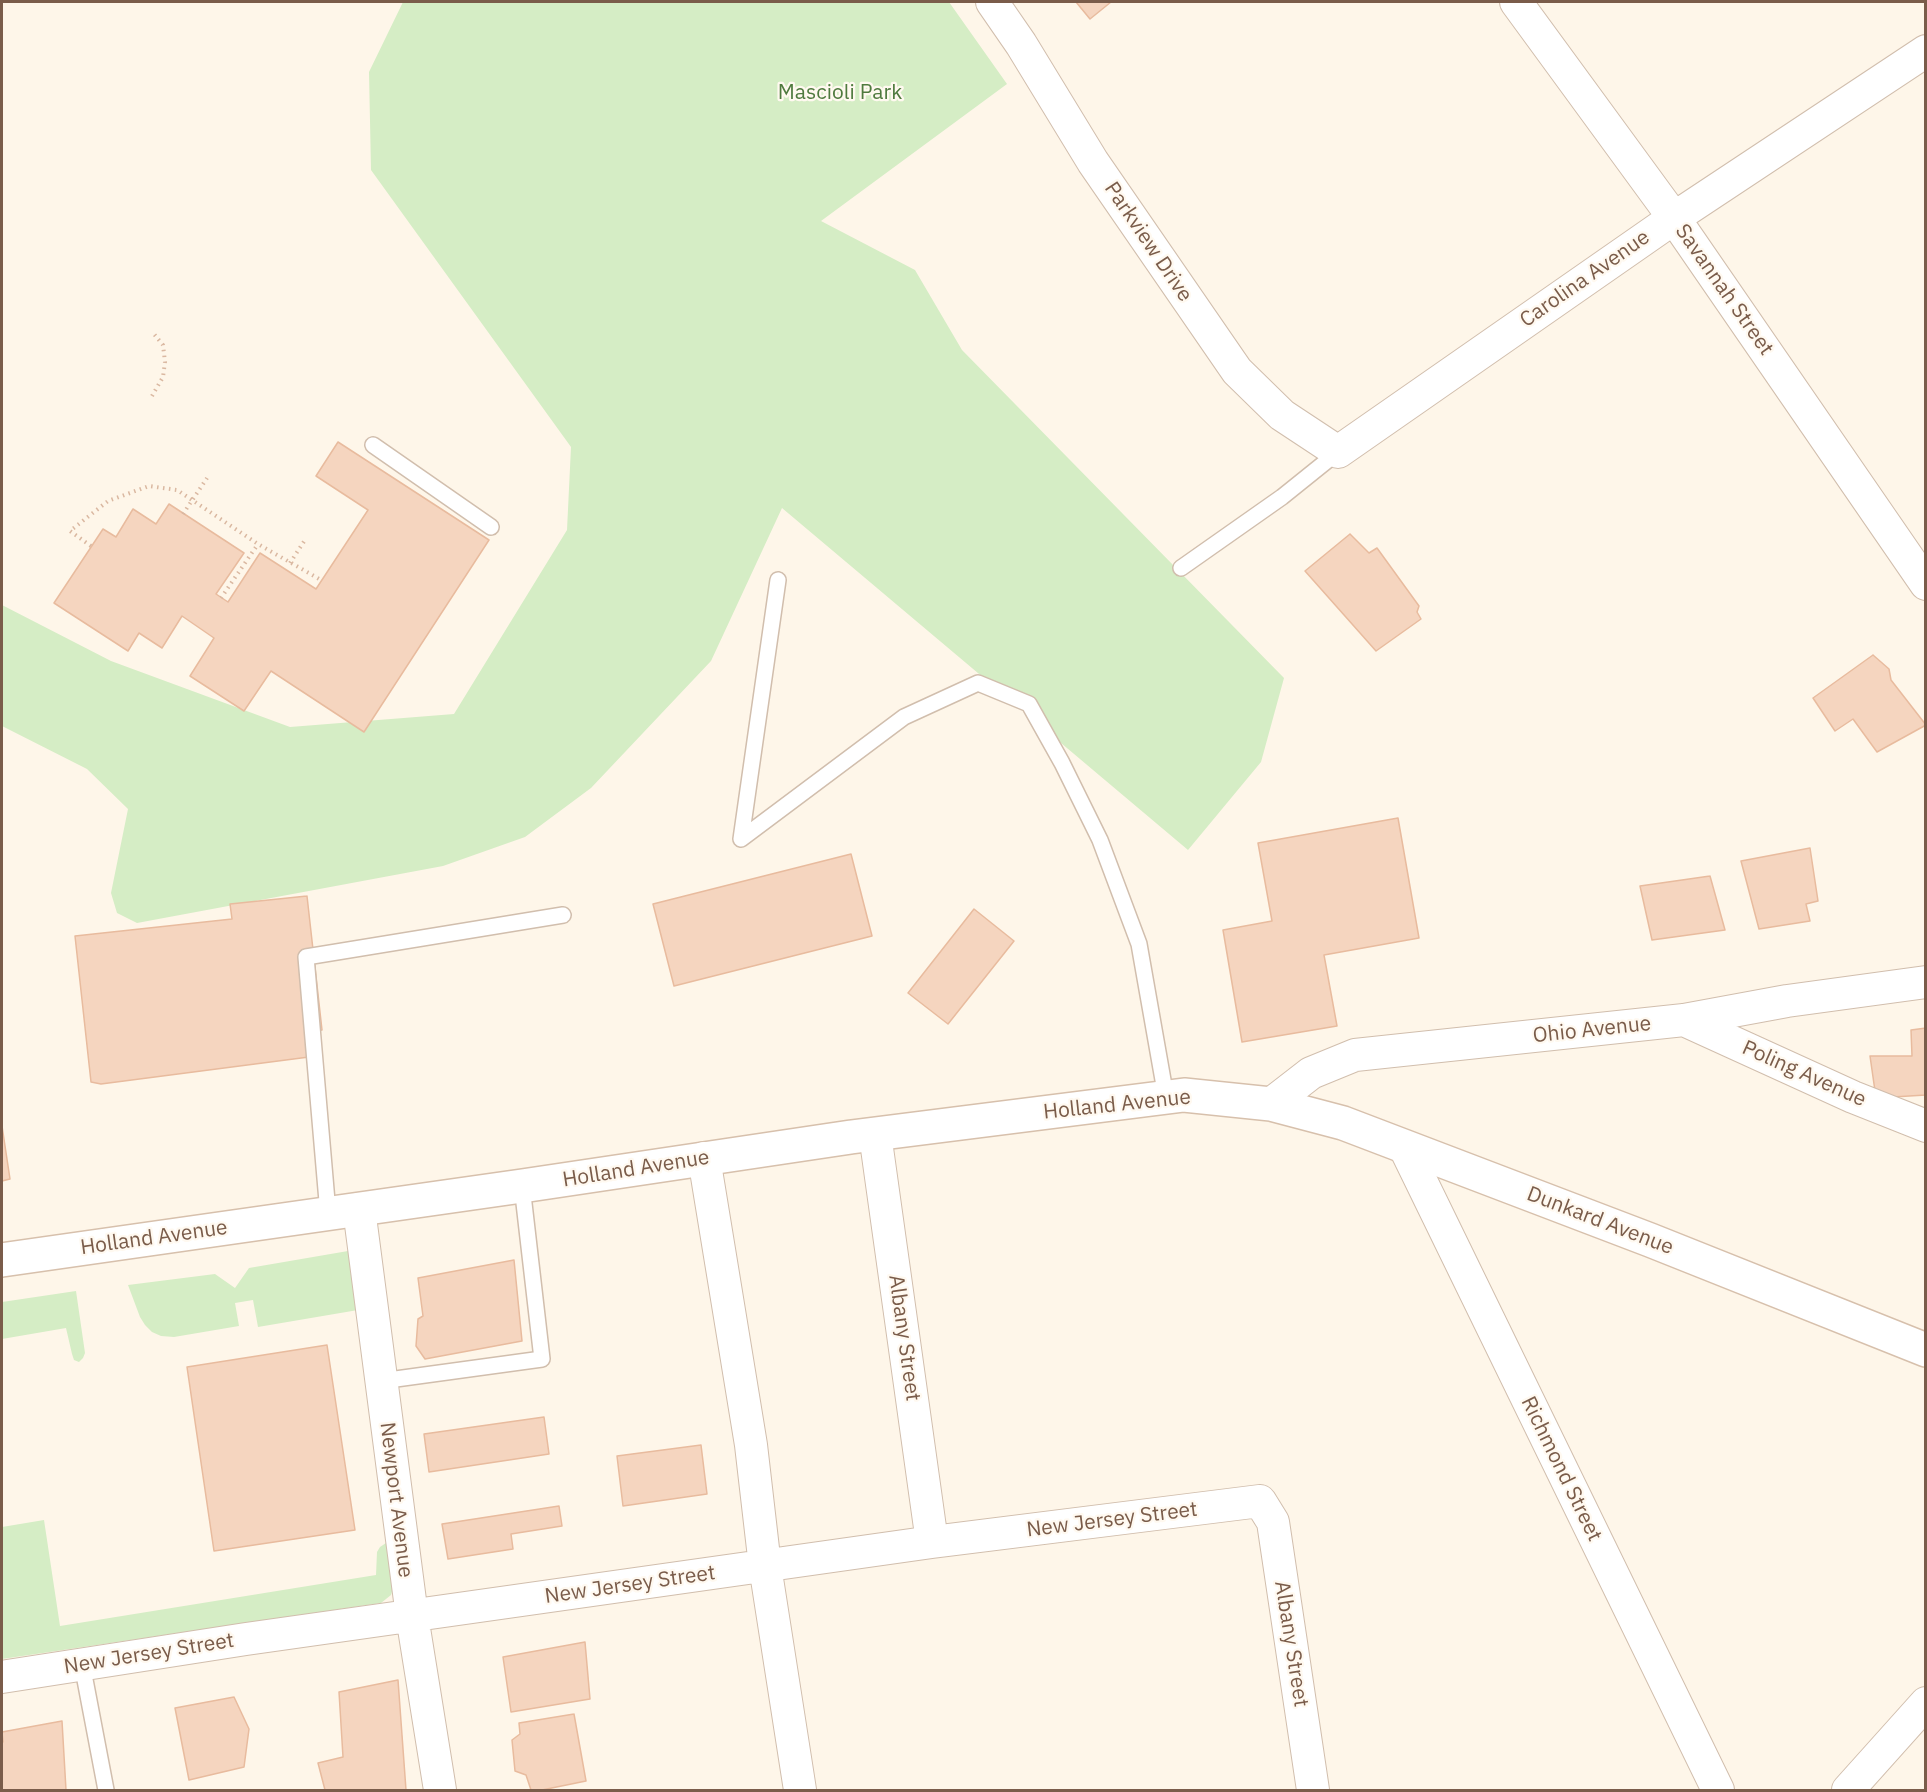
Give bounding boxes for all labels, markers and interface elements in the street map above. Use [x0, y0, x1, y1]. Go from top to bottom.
park label: Mascioli Park [778, 80, 902, 106]
street label: Parkview Drive [1099, 177, 1197, 307]
street label: Savannah Street [1669, 220, 1779, 360]
street label: Carolina Avenue [1515, 225, 1655, 333]
street label: Ohio Avenue [1532, 1011, 1652, 1049]
street label: Poling Avenue [1738, 1035, 1870, 1113]
street label: Holland Avenue [1042, 1085, 1192, 1125]
street label: Holland Avenue [561, 1145, 711, 1193]
street label: Dunkard Avenue [1523, 1181, 1677, 1261]
street label: Holland Avenue [79, 1215, 229, 1261]
street label: Albany Street [883, 1273, 925, 1403]
street label: Richmond Street [1515, 1392, 1607, 1546]
street label: Newport Avenue [374, 1421, 418, 1579]
street label: New Jersey Street [1025, 1497, 1199, 1543]
street label: New Jersey Street [543, 1561, 717, 1609]
street label: Albany Street [1269, 1579, 1313, 1709]
street label: New Jersey Street [62, 1628, 236, 1680]

